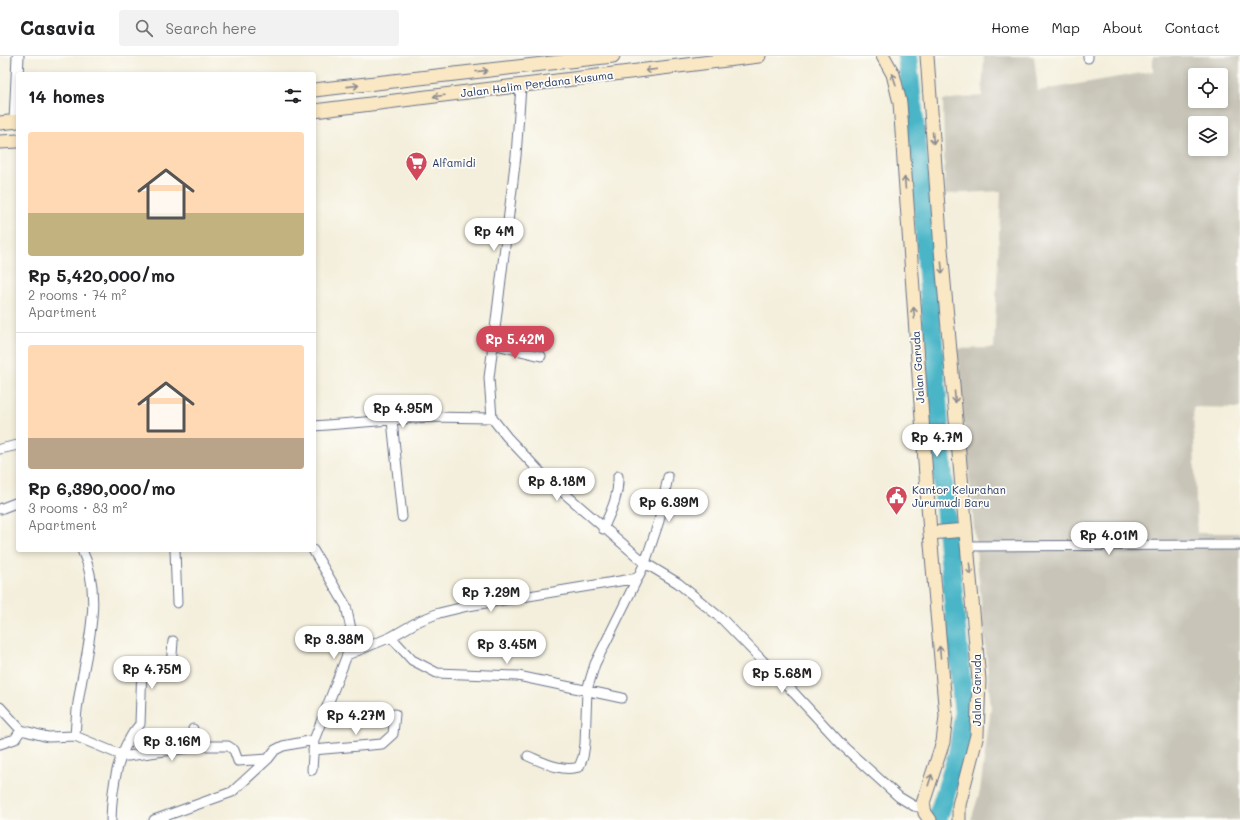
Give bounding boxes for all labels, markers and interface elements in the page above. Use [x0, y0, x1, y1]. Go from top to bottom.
search box [119, 10, 399, 46]
text: Casavia [20, 15, 95, 40]
icon: search [133, 17, 155, 39]
text: Search here [165, 18, 257, 38]
text: Home [991, 18, 1029, 37]
text: Map [1051, 18, 1080, 37]
text: About [1102, 18, 1143, 37]
text: Contact [1165, 18, 1220, 37]
one-way arrow [645, 66, 658, 73]
street label: Jalan Halim Perdana Kusuma [459, 67, 615, 100]
one-way arrow [475, 68, 488, 75]
map controls [1188, 68, 1228, 156]
button: locate [1188, 68, 1228, 108]
one-way arrow [890, 72, 897, 85]
one-way arrow [346, 82, 359, 90]
text: 14 homes [28, 85, 105, 107]
icon: filters [282, 85, 304, 107]
one-way arrow [433, 92, 446, 100]
button: layers [1188, 116, 1228, 156]
one-way arrow [929, 131, 936, 144]
supermarket icon: Alfamidi [404, 150, 430, 183]
place label: Alfamidi [432, 155, 476, 170]
icon: home [130, 158, 202, 230]
one-way arrow [902, 177, 909, 190]
pin: Rp 4M [466, 218, 522, 252]
text: Rp 4M [474, 222, 514, 239]
one-way arrow [939, 261, 946, 274]
text: Rp 5,420,000/mo [28, 264, 175, 286]
text: 2 rooms · 74 m² [28, 286, 126, 303]
text: Apartment [28, 303, 97, 320]
one-way arrow [911, 307, 918, 320]
pin: Rp 5.42M [474, 326, 556, 360]
text: Rp 5.42M [485, 330, 545, 347]
street label: Jalan Garuda [907, 330, 928, 404]
icon: home [130, 371, 202, 443]
one-way arrow [951, 390, 958, 403]
pin: Rp 4.95M [362, 395, 444, 429]
text: Rp 4.95M [373, 399, 433, 416]
pin: Rp 4.7M [900, 424, 974, 458]
text: Rp 4.7M [911, 428, 963, 445]
pin: Rp 8.18M [516, 468, 598, 502]
text: Rp 8.18M [528, 472, 586, 489]
text: Rp 6,390,000/mo [28, 477, 175, 499]
place label: Kantor Kelurahan Jurumudi Baru [912, 482, 1006, 510]
public building icon: Kantor Kelurahan Jurumudi Baru [884, 483, 910, 516]
pin: Rp 6.39M [628, 489, 710, 523]
text: Rp 6.39M [639, 493, 699, 510]
text: 3 rooms · 83 m² [28, 499, 127, 516]
text: Apartment [28, 516, 97, 533]
pin: Rp 4.01M [1068, 522, 1150, 556]
text: Rp 4.01M [1080, 526, 1138, 543]
one-way arrow [966, 562, 973, 575]
pin: Rp 7.29M [450, 579, 532, 613]
text: Rp 7.29M [462, 583, 520, 600]
pin: Rp 3.38M [293, 626, 375, 660]
text: Rp 3.38M [304, 630, 364, 647]
pin: Rp 3.45M [466, 631, 548, 665]
text: Rp 3.45M [477, 635, 537, 652]
one-way arrow [937, 646, 944, 659]
street label: Jalan Garuda [969, 654, 984, 726]
pin: Rp 4.75M [111, 656, 193, 690]
text: Rp 4.75M [122, 660, 182, 677]
pin: Rp 5.68M [741, 660, 823, 694]
text: Rp 5.68M [752, 664, 812, 681]
pin: Rp 4.27M [315, 702, 397, 736]
text: Rp 4.27M [326, 706, 386, 723]
pin: Rp 3.16M [131, 728, 213, 762]
text: Rp 3.16M [143, 732, 201, 749]
one-way arrow [927, 773, 934, 786]

